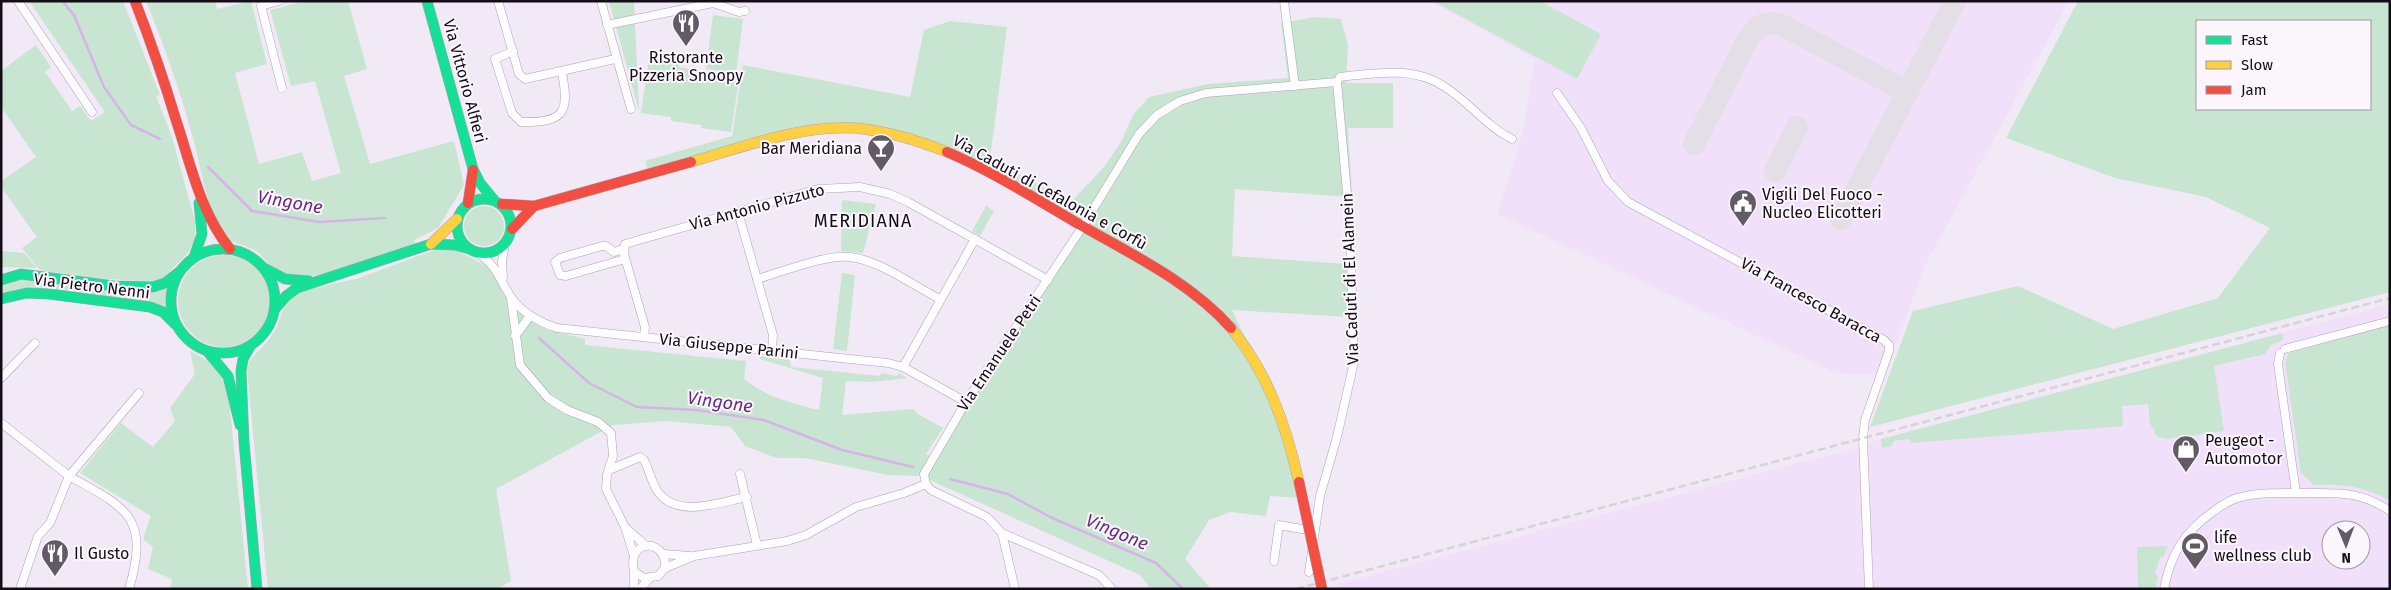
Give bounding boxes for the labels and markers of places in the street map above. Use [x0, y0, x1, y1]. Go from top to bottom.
restaurant icon: Ristorante Pizzeria Snoopy [671, 8, 701, 47]
place label: Ristorante Pizzeria Snoopy [629, 48, 743, 85]
bar icon: Bar Meridiana [866, 133, 896, 172]
place label: Bar Meridiana [760, 139, 862, 158]
place label: Vigili Del Fuoco - Nucleo Elicotteri [1762, 185, 1883, 222]
public building icon: Vigili Del Fuoco - Nucleo Elicotteri [1728, 188, 1758, 227]
place label: Peugeot - Automotor [2205, 431, 2283, 468]
shop icon: Peugeot - Automotor [2171, 434, 2201, 473]
place label: life wellness club [2214, 528, 2312, 565]
sports icon: life wellness club [2180, 531, 2210, 570]
restaurant icon: Il Gusto [40, 538, 70, 577]
place label: Il Gusto [74, 544, 129, 563]

